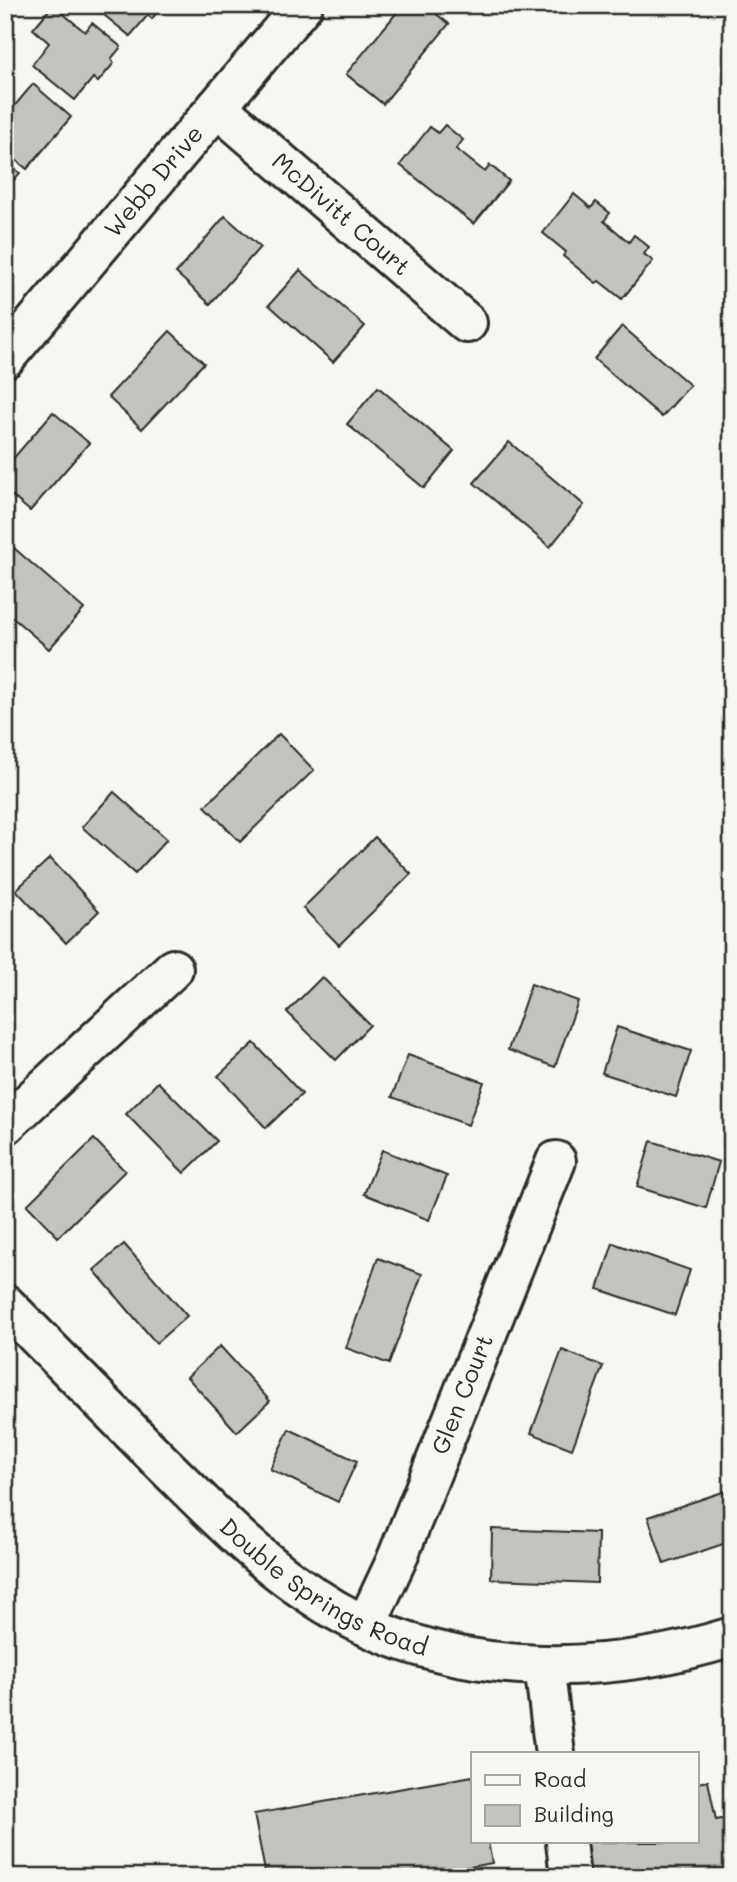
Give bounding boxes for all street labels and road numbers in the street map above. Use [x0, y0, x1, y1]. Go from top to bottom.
street label: Webb Drive [97, 118, 209, 243]
street label: McDivitt Court [266, 145, 418, 281]
street label: Glen Court [423, 1329, 499, 1459]
street label: Double Springs Road [214, 1511, 432, 1662]

